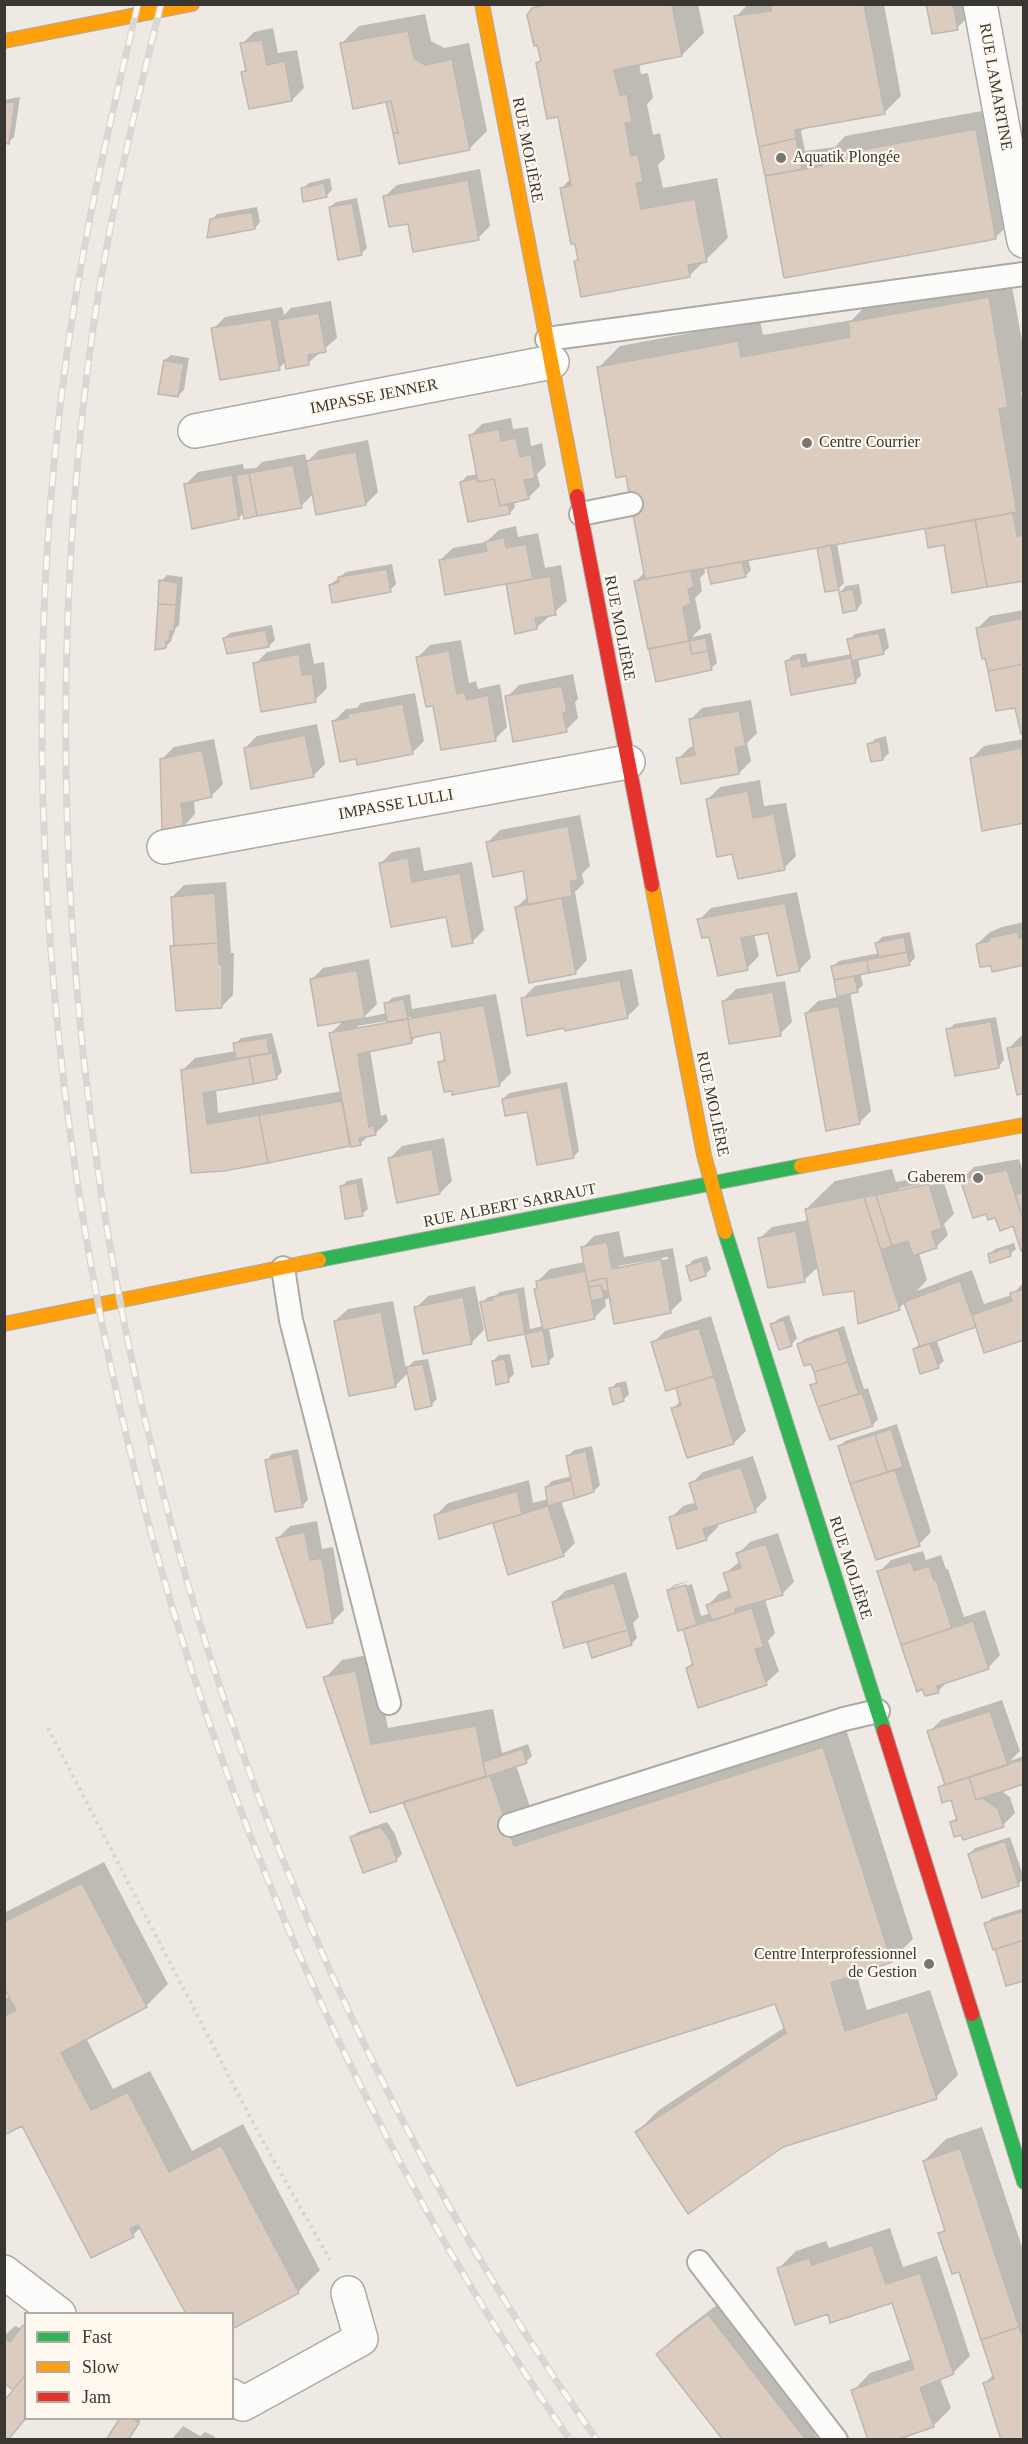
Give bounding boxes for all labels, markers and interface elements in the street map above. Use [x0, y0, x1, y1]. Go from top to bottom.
street label: RUE LAMARTINE [974, 22, 1016, 152]
street label: RUE MOLIÈRE [507, 96, 547, 204]
place label: Aquatik Plongée [793, 148, 900, 168]
marker: Aquatik Plongée [774, 151, 788, 165]
street label: IMPASSE JENNER [309, 375, 439, 419]
place label: Centre Courrier [819, 433, 920, 453]
marker: Centre Courrier [800, 436, 814, 450]
street label: RUE MOLIÈRE [599, 574, 639, 682]
street label: IMPASSE LULLI [337, 785, 455, 825]
street label: RUE MOLIÈRE [691, 1050, 733, 1158]
place label: Gaberem [907, 1168, 966, 1188]
marker: Gaberem [971, 1171, 985, 1185]
street label: RUE ALBERT SARRAUT [422, 1180, 598, 1232]
street label: RUE MOLIÈRE [824, 1514, 876, 1622]
place label: Centre Interprofessionnel de Gestion [754, 1945, 917, 1983]
marker: Centre Interprofessionnel de Gestion [922, 1957, 936, 1971]
legend [24, 2312, 234, 2420]
text: Fast [82, 2327, 112, 2347]
text: Slow [82, 2357, 119, 2377]
text: Jam [82, 2387, 111, 2407]

